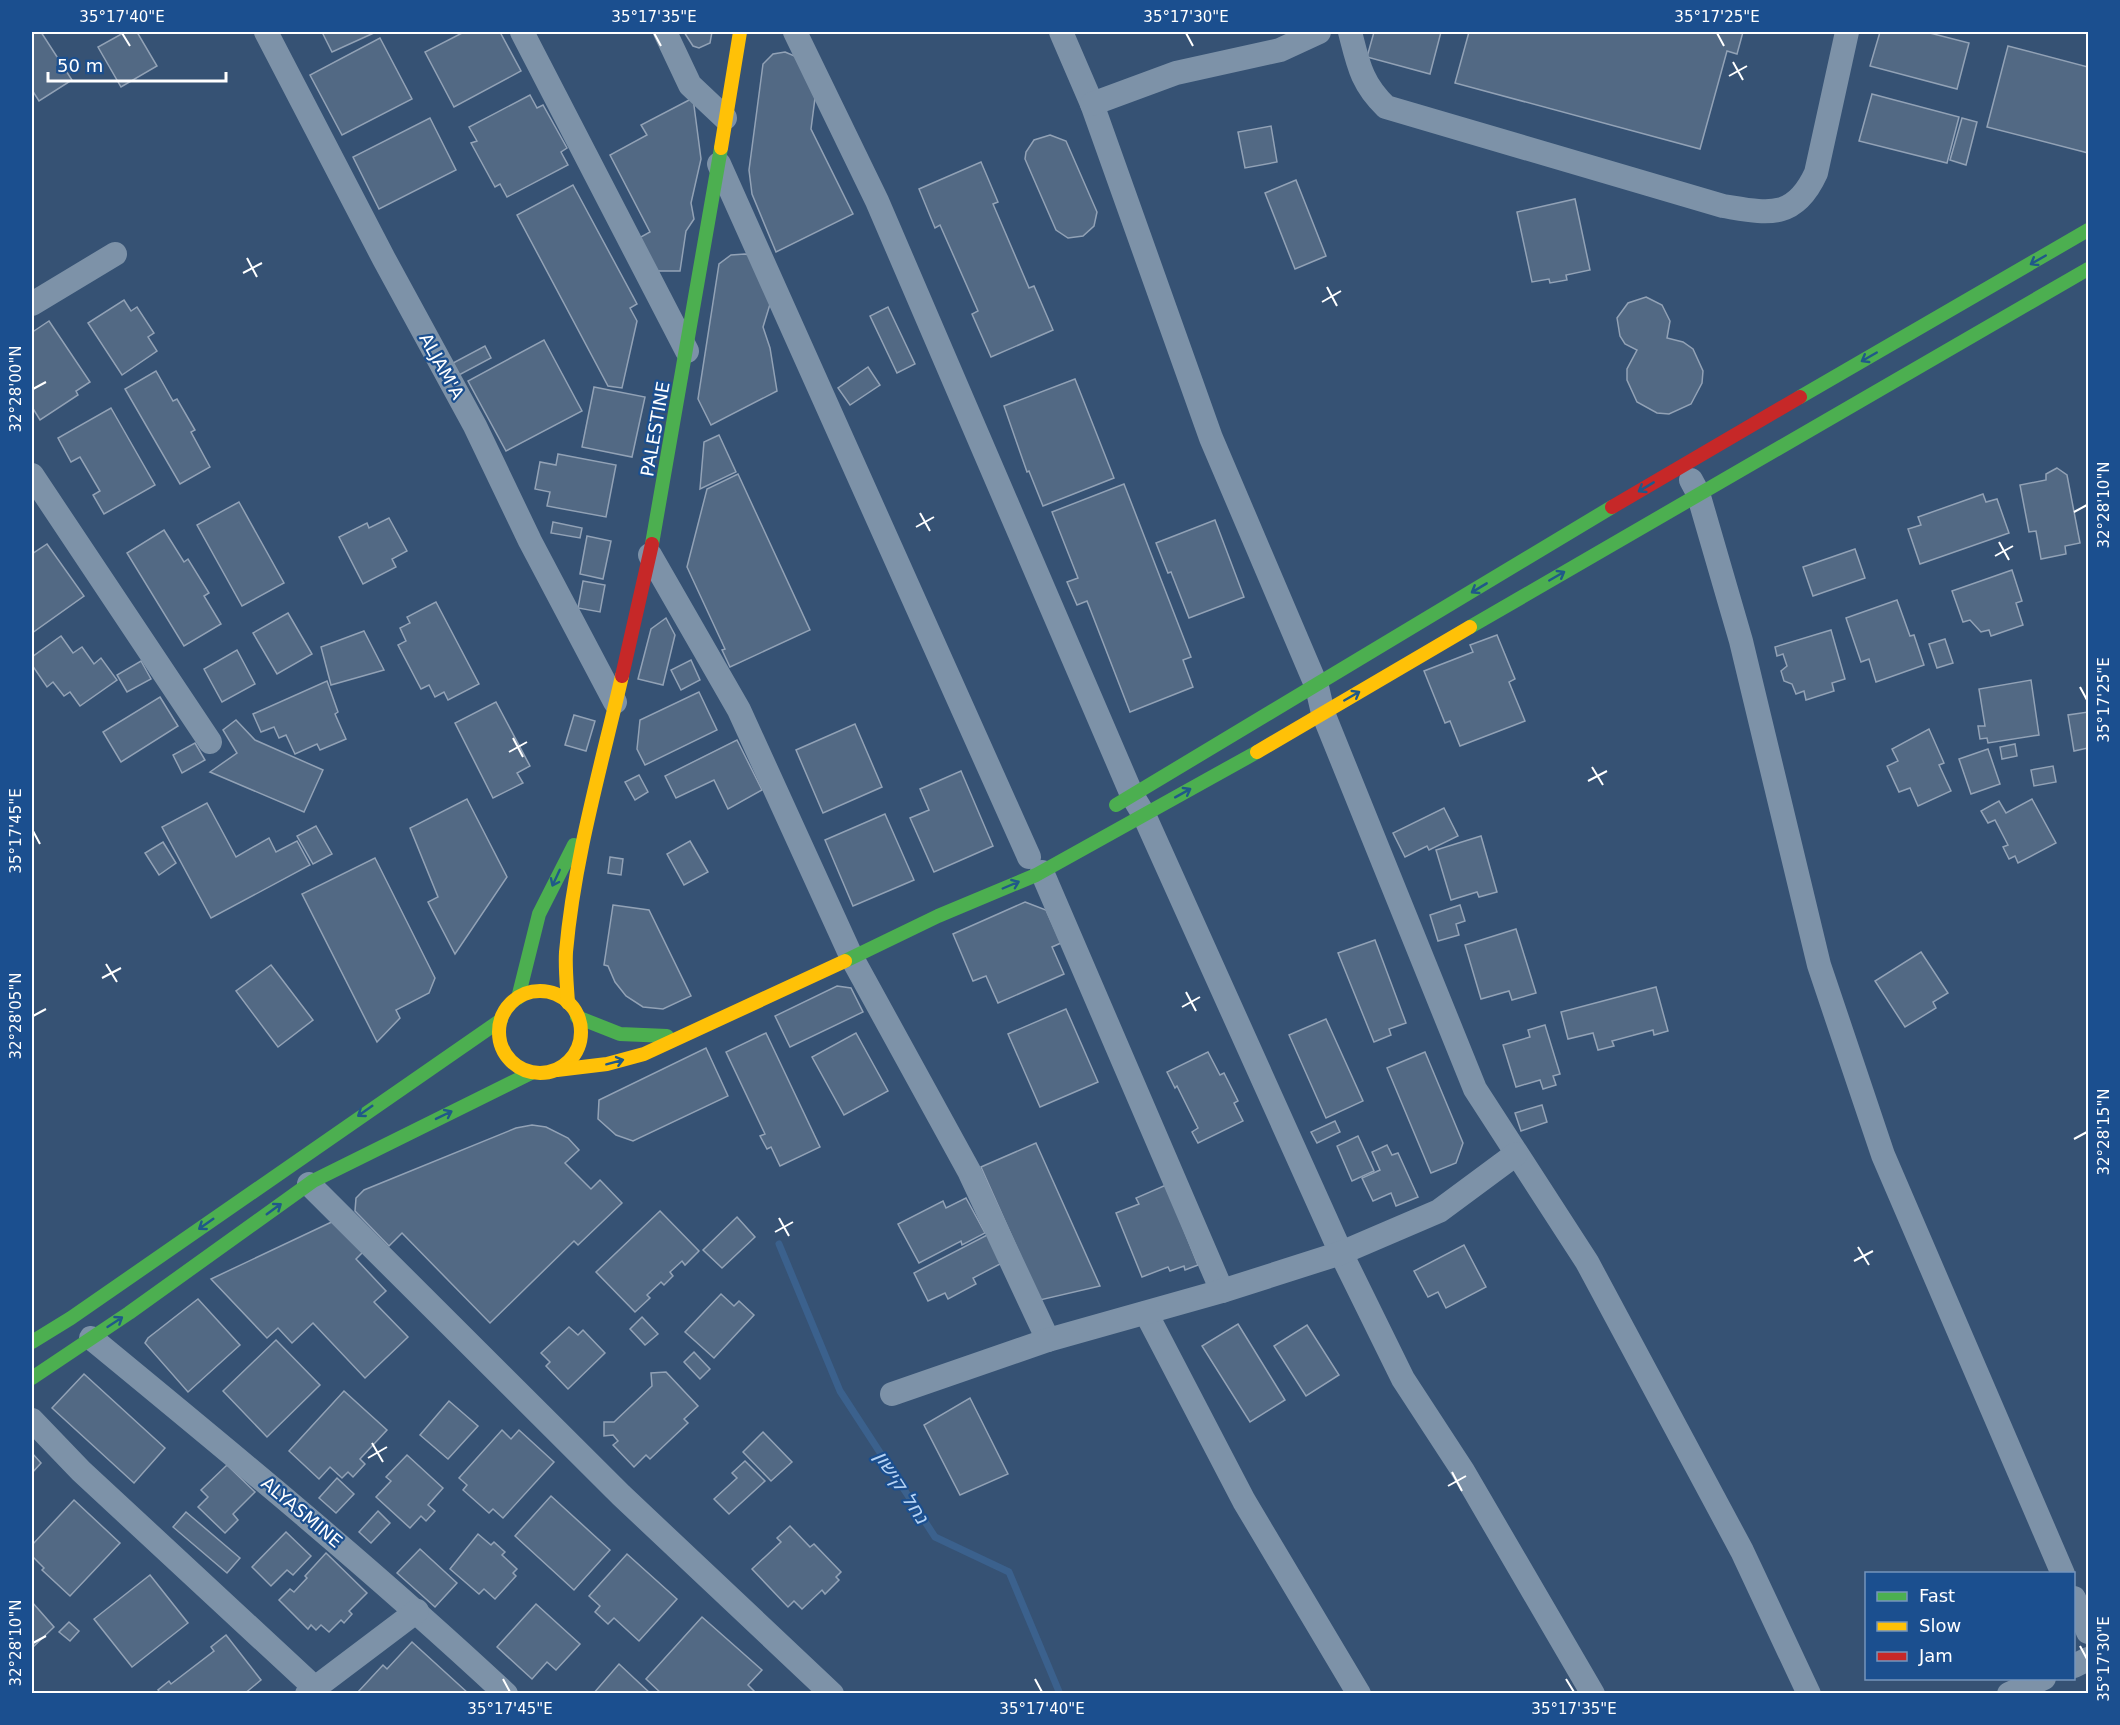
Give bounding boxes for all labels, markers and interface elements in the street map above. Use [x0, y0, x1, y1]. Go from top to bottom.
text: 35°17'40"E [79, 8, 165, 26]
text: 35°17'35"E [611, 8, 697, 26]
text: 35°17'30"E [1143, 8, 1229, 26]
text: 35°17'25"E [1674, 8, 1760, 26]
scale bar [48, 45, 226, 83]
text: 50 m [57, 55, 103, 76]
one-way arrow [2030, 254, 2047, 266]
street label: ALJAM'A [415, 329, 469, 403]
text: 32°28'00"N [7, 345, 25, 433]
one-way arrow [1861, 352, 1878, 364]
street label: PALESTINE [636, 380, 674, 478]
text: 32°28'10"N [2095, 461, 2113, 549]
one-way arrow [1638, 481, 1655, 493]
one-way arrow [1547, 570, 1565, 581]
one-way arrow [1471, 583, 1488, 595]
text: 35°17'25"E [2095, 657, 2113, 743]
one-way arrow [1343, 689, 1360, 701]
one-way arrow [1174, 787, 1191, 799]
text: 35°17'45"E [7, 788, 25, 874]
one-way arrow [549, 869, 561, 887]
one-way arrow [1002, 879, 1020, 890]
text: 32°28'05"N [7, 972, 25, 1060]
one-way arrow [605, 1055, 624, 1067]
text: 32°28'15"N [2095, 1088, 2113, 1176]
one-way arrow [358, 1105, 374, 1117]
one-way arrow [435, 1109, 453, 1120]
one-way arrow [266, 1203, 282, 1215]
one-way arrow [199, 1218, 215, 1230]
one-way arrow [106, 1316, 123, 1328]
water label: נחל קישון [869, 1446, 935, 1528]
street label: ALYASMINE [257, 1472, 347, 1552]
legend [1865, 1572, 2075, 1680]
text: Fast [1919, 1585, 1955, 1606]
text: 32°28'10"N [7, 1599, 25, 1687]
text: Slow [1919, 1615, 1961, 1636]
text: 35°17'30"E [2095, 1616, 2113, 1702]
text: Jam [1918, 1645, 1953, 1666]
text: 35°17'45"E [467, 1700, 553, 1718]
text: 35°17'40"E [999, 1700, 1085, 1718]
text: 35°17'35"E [1531, 1700, 1617, 1718]

